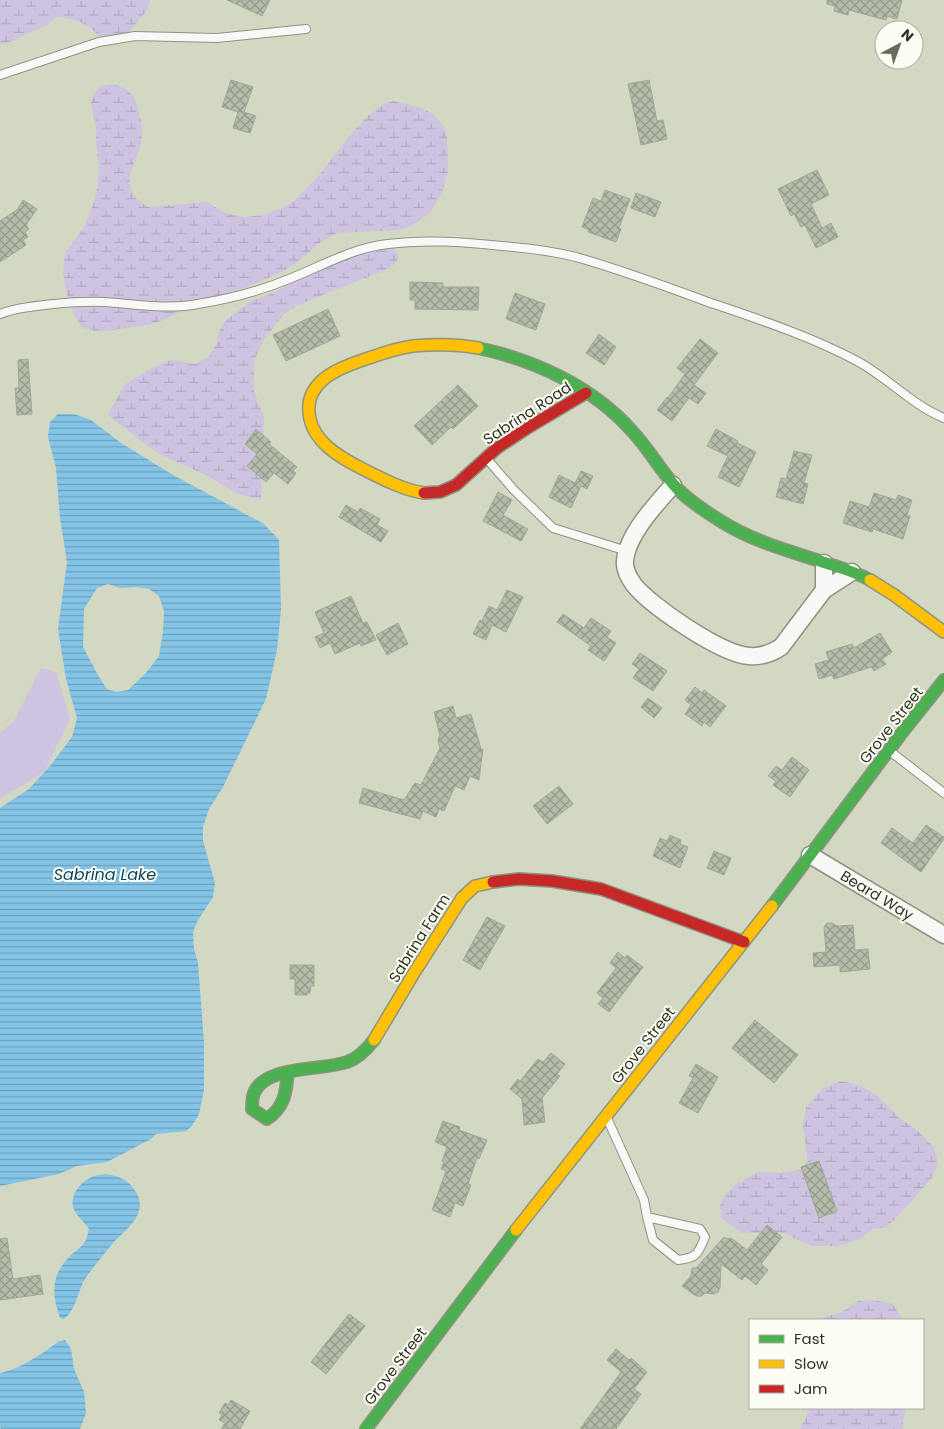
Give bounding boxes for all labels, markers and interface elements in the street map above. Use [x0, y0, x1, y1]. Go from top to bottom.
north arrow [874, 20, 924, 70]
text: N [897, 24, 918, 46]
street label: Sabrina Road [479, 377, 575, 449]
street label: Grove Street [854, 682, 928, 768]
water label: Sabrina Lake [54, 863, 156, 886]
street label: Beard Way [837, 865, 918, 925]
street label: Sabrina Farm [383, 890, 455, 986]
street label: Grove Street [606, 1002, 680, 1088]
legend [749, 1319, 924, 1409]
street label: Grove Street [359, 1323, 431, 1409]
text: Fast [794, 1328, 825, 1349]
text: Slow [794, 1353, 829, 1374]
text: Jam [794, 1378, 828, 1399]

